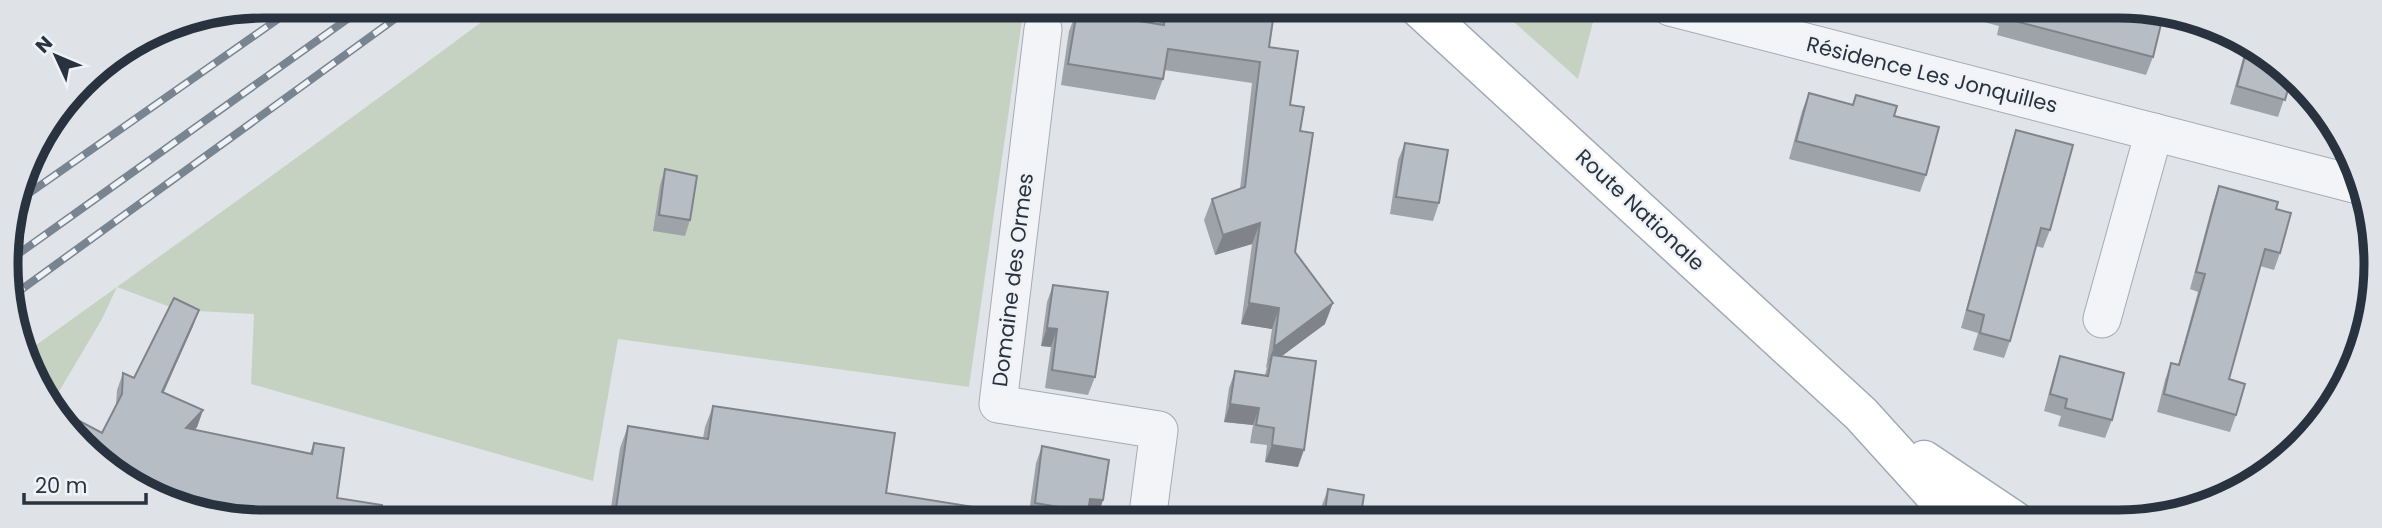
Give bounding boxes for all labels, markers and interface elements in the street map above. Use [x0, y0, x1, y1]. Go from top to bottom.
north arrow [21, 21, 91, 91]
street label: Résidence Les Jonquilles [1804, 29, 2061, 120]
text: N [29, 30, 59, 59]
street label: Route Nationale [1569, 142, 1711, 277]
street label: Domaine des Ormes [985, 171, 1040, 388]
scale bar [24, 462, 147, 506]
text: 20 m [35, 471, 88, 500]

